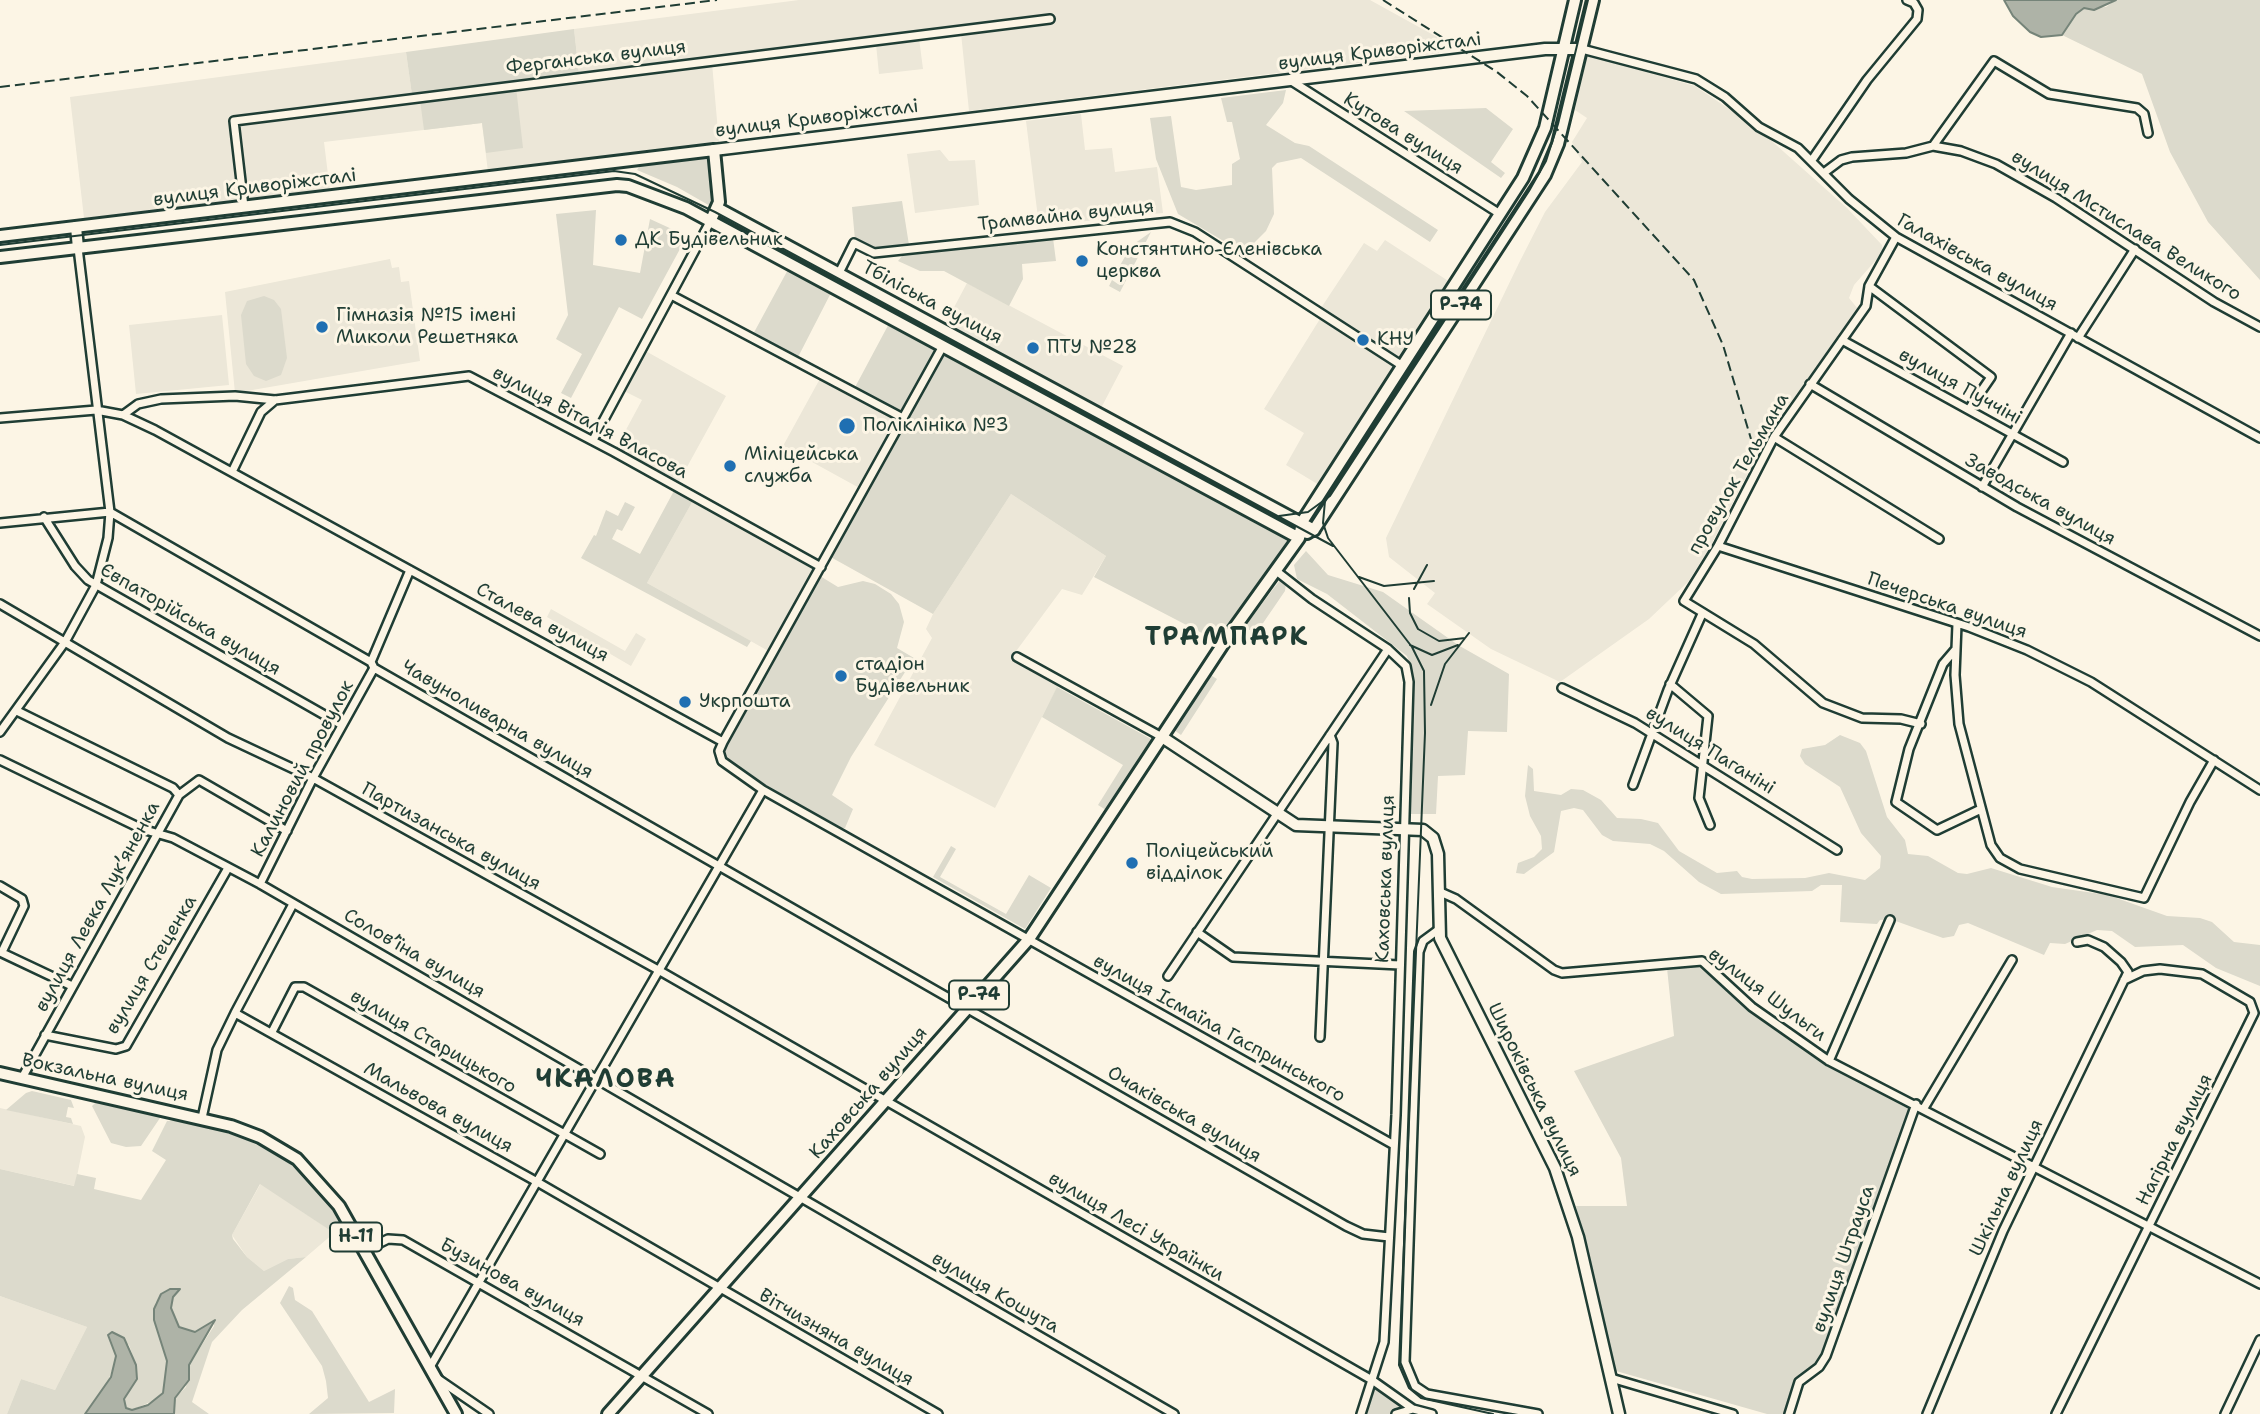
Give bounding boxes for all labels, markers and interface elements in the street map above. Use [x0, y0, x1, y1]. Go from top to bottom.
street label: вулиця Криворіжсталі [1277, 28, 1483, 76]
street label: Ферганська вулиця [505, 36, 687, 80]
street label: Кутова вулиця [1339, 88, 1467, 180]
street label: вулиця Криворіжсталі [714, 95, 920, 143]
street label: вулиця Мстислава Великого [2007, 146, 2245, 306]
street label: вулиця Криворіжсталі [152, 164, 358, 212]
street label: Трамвайна вулиця [977, 195, 1155, 237]
street label: Галахівська вулиця [1893, 209, 2061, 317]
place label: ДК Будівельник [635, 229, 783, 251]
marker: ДК Будівельник [613, 232, 629, 248]
place label: Констянтино-Єленівська церква [1096, 239, 1322, 283]
marker: Констянтино-Єленівська церква [1074, 253, 1090, 269]
street label: Тбіліська вулиця [858, 256, 1006, 350]
road number: Р-74 [1431, 290, 1491, 320]
place label: Гімназія №15 імені Миколи Решетняка [336, 305, 518, 349]
marker: Гімназія №15 імені Миколи Решетняка [314, 319, 330, 335]
place label: КНУ [1377, 329, 1414, 351]
marker: КНУ [1355, 332, 1371, 348]
place label: ПТУ №28 [1047, 337, 1138, 359]
marker: ПТУ №28 [1025, 340, 1041, 356]
street label: вулиця Пуччіні [1894, 344, 2026, 430]
street label: вулиця Віталія Власова [488, 362, 692, 484]
street label: провулок Тельмана [1683, 389, 1795, 559]
place label: Поліклініка №3 [863, 415, 1009, 437]
marker: Поліклініка №3 [837, 416, 857, 436]
place label: Міліцейська служба [744, 444, 858, 488]
street label: Заводська вулиця [1961, 449, 2119, 551]
marker: Міліцейська служба [722, 458, 738, 474]
street label: Євпаторійська вулиця [96, 559, 284, 681]
street label: Печерська вулиця [1864, 568, 2030, 644]
street label: Сталева вулиця [472, 578, 612, 668]
district label: ТРАМПАРК [1146, 622, 1308, 654]
place label: стадіон Будівельник [855, 654, 970, 698]
street label: Чавуноливарна вулиця [397, 656, 597, 784]
marker: стадіон Будівельник [833, 668, 849, 684]
street label: Калиновий провулок [247, 677, 359, 861]
place label: Укрпошта [699, 691, 791, 713]
marker: Укрпошта [677, 694, 693, 710]
street label: вулиця Паганіні [1641, 702, 1779, 800]
street label: Партизанська вулиця [357, 778, 545, 896]
street label: Каховська вулиця [1372, 795, 1400, 963]
street label: вулиця Левка Лукʼяненка [31, 798, 165, 1016]
place label: Поліцейський відділок [1146, 841, 1273, 885]
marker: Поліцейський відділок [1124, 855, 1140, 871]
street label: вулиця Стеценка [102, 891, 202, 1039]
street label: Соловʼїна вулиця [339, 904, 489, 1004]
street label: вулиця Шульги [1703, 943, 1831, 1047]
street label: вулиця Ісмаїла Гаспринського [1089, 950, 1349, 1108]
road number: Р-74 [949, 980, 1009, 1010]
street label: вулиця Старицького [346, 985, 520, 1099]
street label: Широківська вулиця [1482, 999, 1586, 1181]
street label: Каховська вулиця [805, 1022, 933, 1164]
street label: Вокзальна вулиця [20, 1049, 190, 1107]
street label: Мальвова вулиця [359, 1058, 517, 1158]
street label: Очаківська вулиця [1103, 1062, 1265, 1168]
district label: ЧКАЛОВА [536, 1064, 676, 1096]
street label: Нагірна вулиця [2132, 1070, 2218, 1210]
street label: Шкільна вулиця [1965, 1116, 2049, 1260]
street label: вулиця Лесі Українки [1044, 1167, 1228, 1287]
street label: вулиця Штрауса [1808, 1182, 1880, 1336]
road number: Н-11 [330, 1222, 382, 1252]
street label: Бузинова вулиця [436, 1234, 588, 1332]
street label: вулиця Кошута [927, 1247, 1063, 1339]
street label: Вітчизняна вулиця [755, 1284, 917, 1392]

